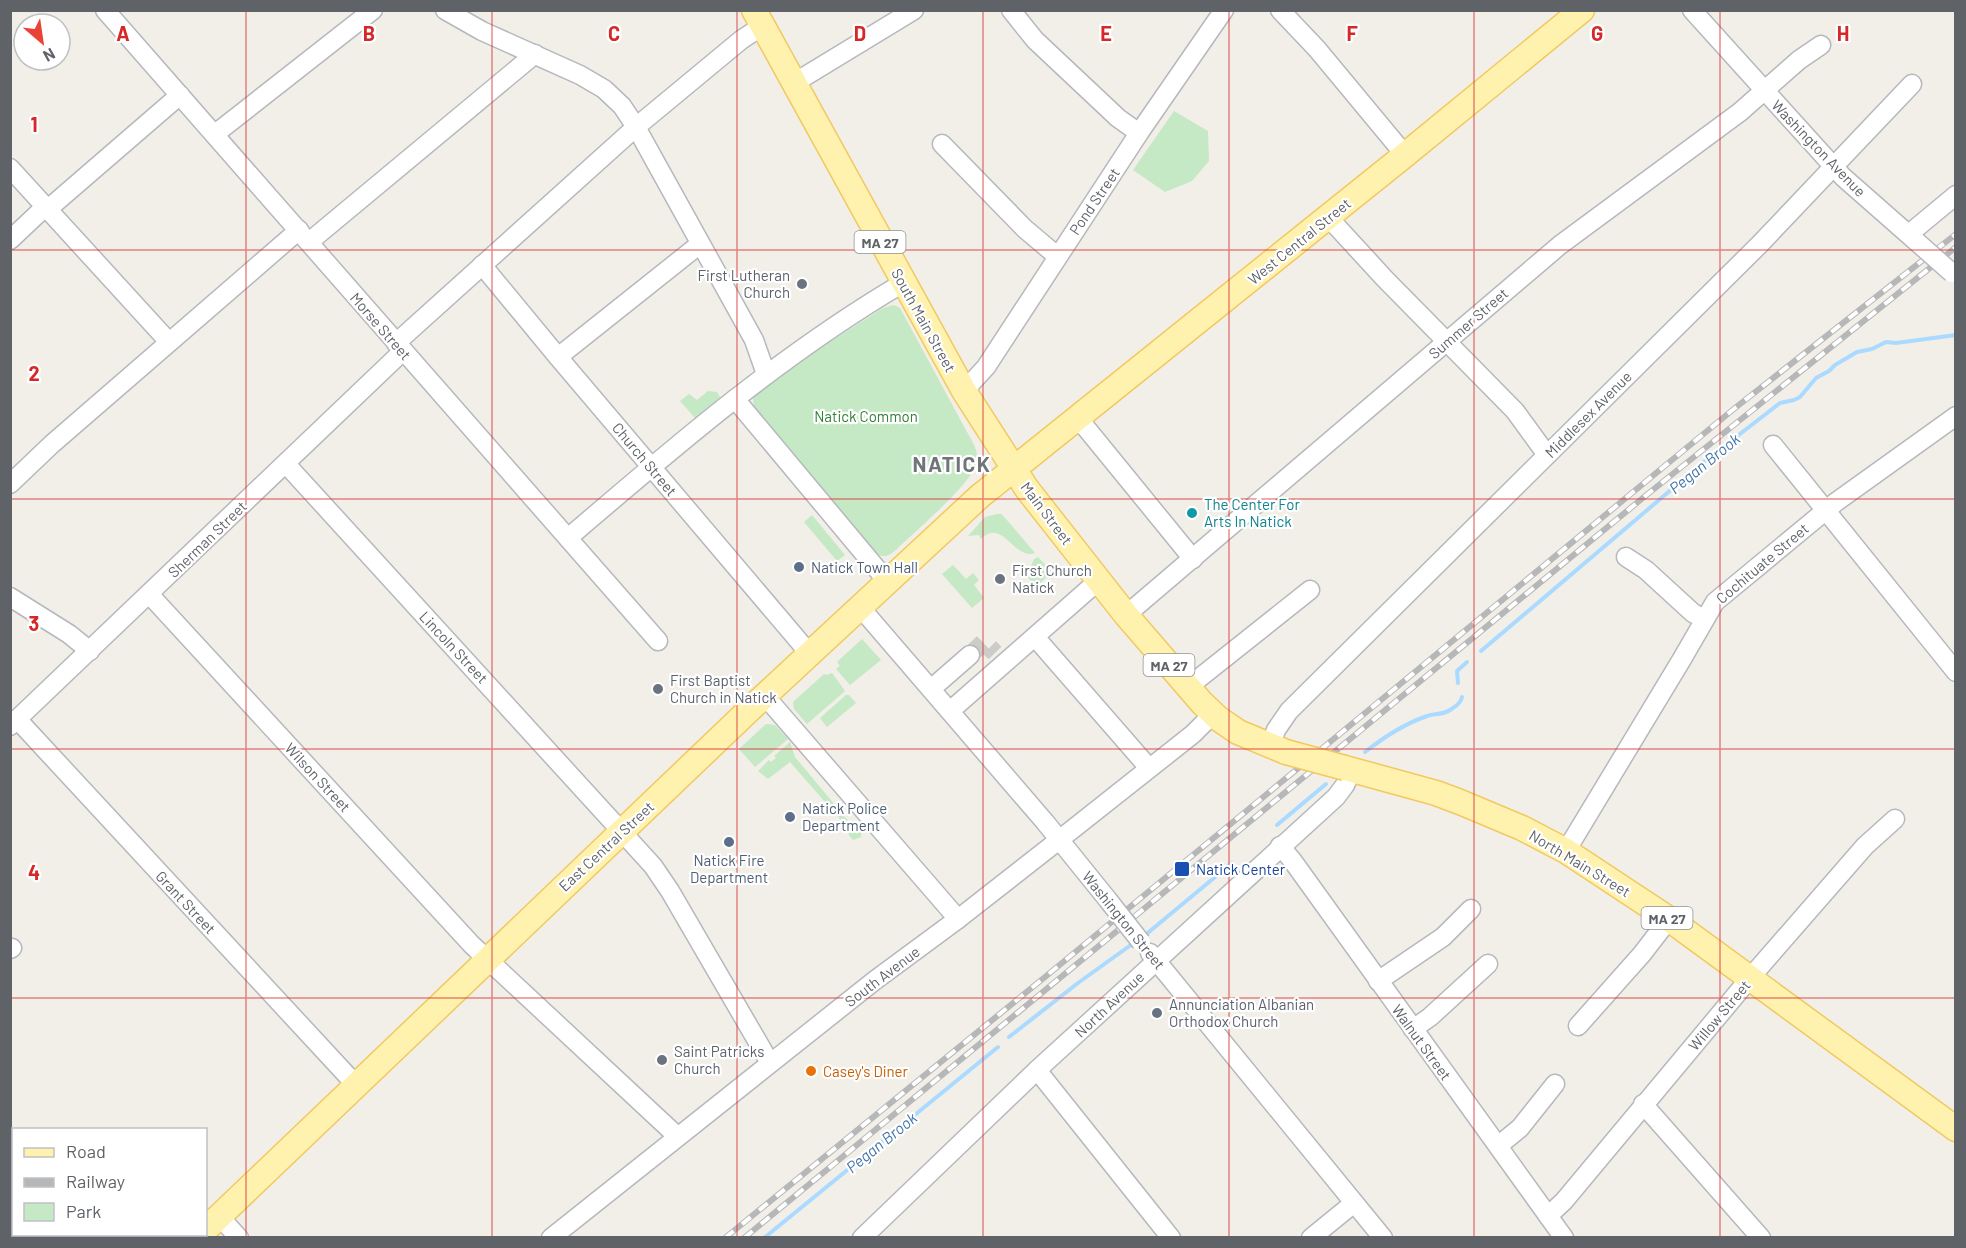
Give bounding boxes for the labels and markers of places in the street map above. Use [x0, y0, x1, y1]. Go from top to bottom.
place label: First Lutheran Church [697, 266, 790, 301]
marker: First Lutheran Church [795, 277, 809, 291]
place label: The Center For Arts In Natick [1204, 495, 1300, 530]
marker: The Center For Arts In Natick [1185, 506, 1199, 520]
place label: Natick Town Hall [811, 558, 918, 576]
marker: Natick Town Hall [792, 560, 806, 574]
place label: First Church Natick [1012, 561, 1092, 596]
marker: First Church Natick [993, 572, 1007, 586]
place label: First Baptist Church in Natick [670, 671, 777, 706]
marker: First Baptist Church in Natick [651, 682, 665, 696]
place label: Natick Police Department [802, 799, 887, 834]
marker: Natick Police Department [783, 810, 797, 824]
marker: Natick Fire Department [722, 835, 736, 849]
place label: Natick Fire Department [690, 851, 768, 886]
marker: Natick Center [1173, 860, 1191, 878]
place label: Natick Center [1196, 860, 1286, 878]
place label: Annunciation Albanian Orthodox Church [1169, 995, 1314, 1030]
marker: Annunciation Albanian Orthodox Church [1150, 1006, 1164, 1020]
place label: Saint Patricks Church [674, 1042, 764, 1077]
marker: Saint Patricks Church [655, 1053, 669, 1067]
place label: Casey's Diner [823, 1062, 908, 1080]
marker: Casey's Diner [804, 1064, 818, 1078]

